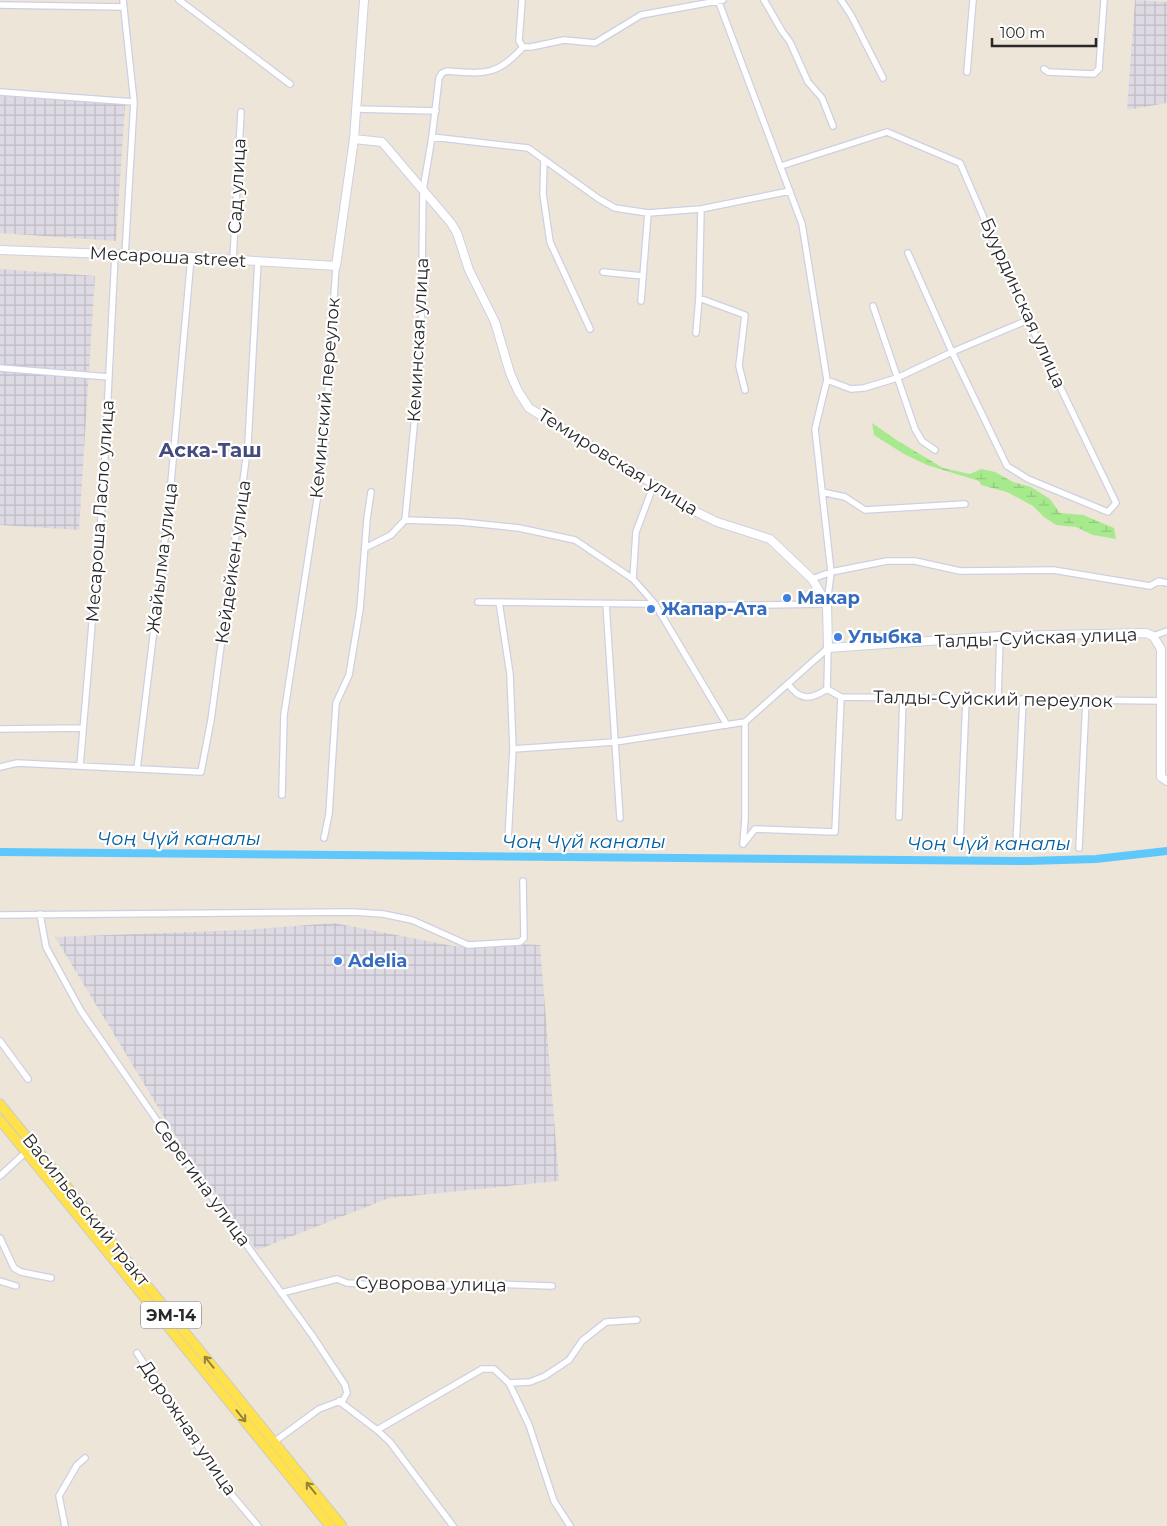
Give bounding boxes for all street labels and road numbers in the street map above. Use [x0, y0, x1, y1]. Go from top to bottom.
street label: Сад улица [224, 138, 250, 234]
street label: Буурдинская улица [976, 214, 1070, 392]
street label: Месароша street [89, 242, 247, 272]
street label: Кеминская улица [403, 257, 433, 423]
street label: Кеминский переулок [305, 296, 345, 499]
street label: Месароша Ласло улица [81, 399, 119, 623]
street label: Темировская улица [534, 404, 702, 520]
street label: Кейдейкен улица [211, 479, 255, 645]
street label: Жайылма улица [142, 481, 182, 635]
street label: Талды-Суйская улица [934, 623, 1138, 653]
street label: Талды-Суйский переулок [873, 686, 1114, 712]
street label: Серегина улица [149, 1115, 255, 1251]
street label: Васильевский тракт [18, 1129, 155, 1291]
street label: Суворова улица [355, 1272, 507, 1296]
road number: ЭМ-14 [141, 1302, 201, 1328]
street label: Дорожная улица [135, 1356, 241, 1500]

